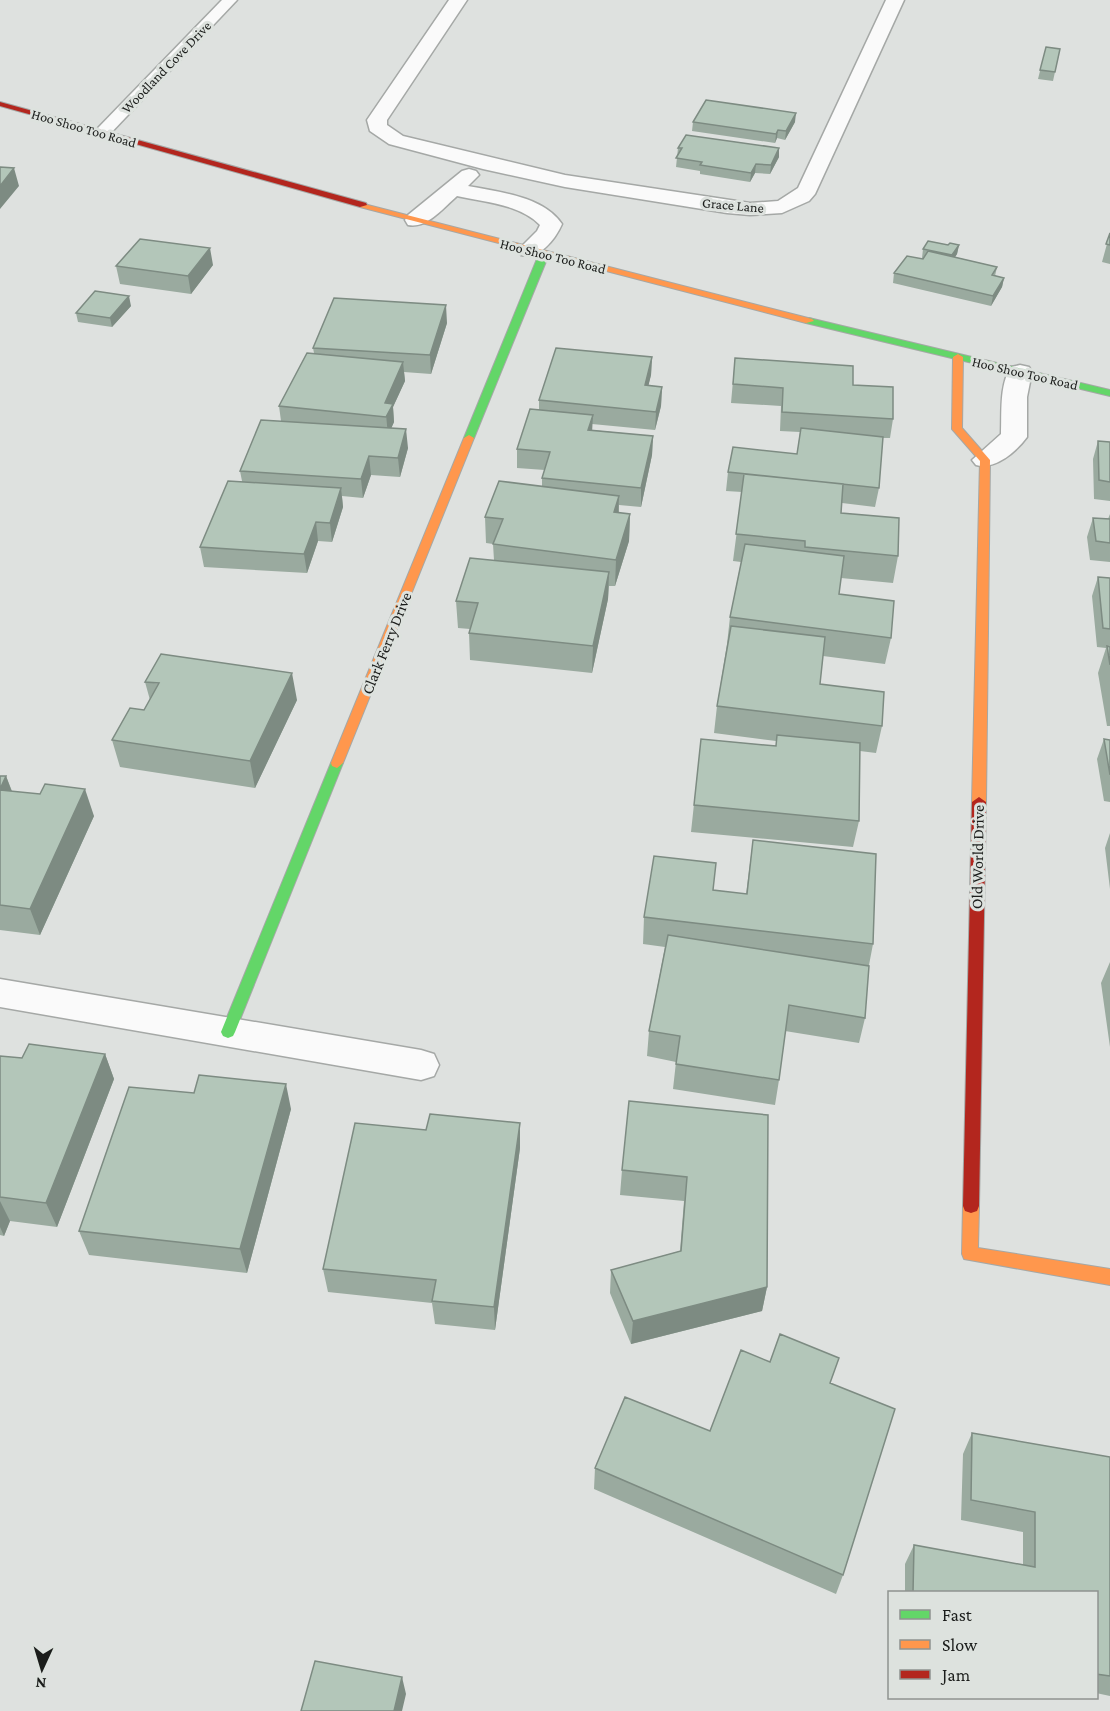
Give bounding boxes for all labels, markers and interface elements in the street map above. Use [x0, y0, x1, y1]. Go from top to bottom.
street label: Woodland Cove Drive [118, 18, 214, 116]
street label: Hoo Shoo Too Road [30, 105, 139, 151]
street label: Grace Lane [702, 194, 764, 216]
street label: Hoo Shoo Too Road [499, 235, 608, 277]
street label: Hoo Shoo Too Road [970, 353, 1080, 393]
street label: Clark Ferry Drive [358, 590, 416, 697]
street label: Old World Drive [968, 805, 987, 909]
legend [888, 1591, 1098, 1699]
text: Fast [942, 1605, 973, 1625]
text: Slow [942, 1635, 978, 1655]
north arrow [12, 1639, 72, 1699]
text: Jam [940, 1665, 971, 1685]
text: N [35, 1675, 47, 1692]

